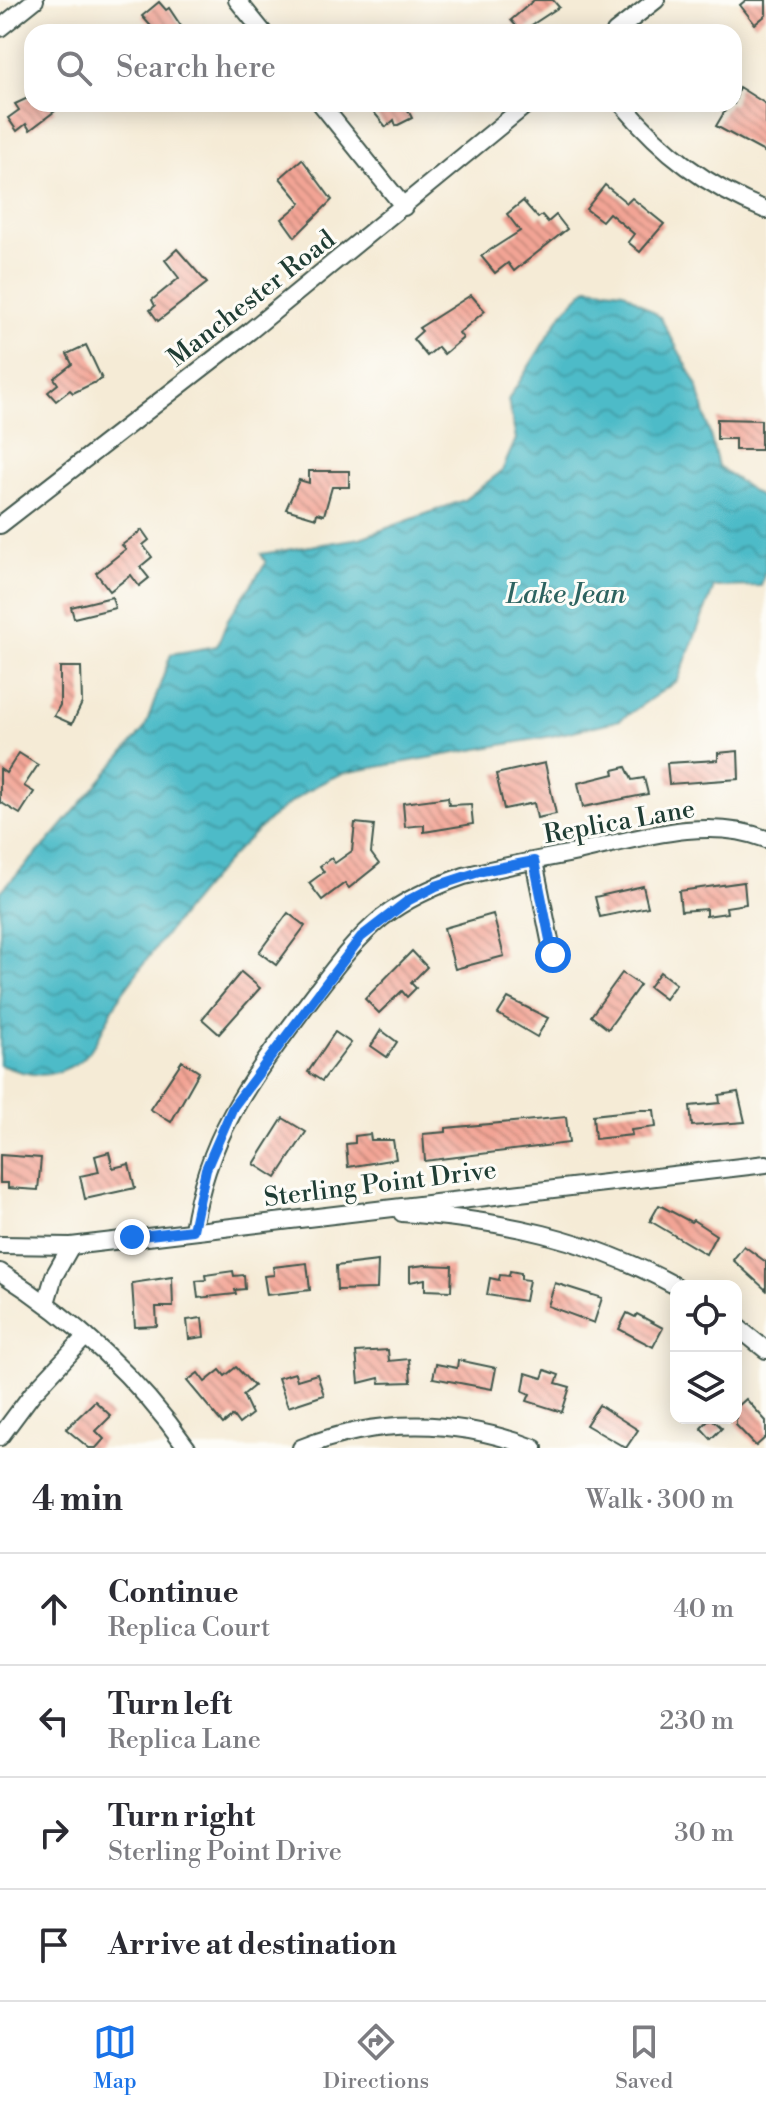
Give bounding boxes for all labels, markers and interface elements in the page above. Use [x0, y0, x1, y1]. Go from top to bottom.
search box [24, 24, 742, 112]
icon: search [52, 46, 96, 90]
text: Search here [116, 49, 276, 87]
street label: Manchester Road [161, 223, 342, 374]
water label: Lake Jean [505, 577, 626, 612]
street label: Replica Lane [541, 793, 697, 851]
route start [535, 937, 571, 973]
street label: Sterling Point Drive [262, 1154, 498, 1214]
route end [114, 1219, 150, 1255]
map controls [670, 1280, 742, 1424]
button: locate [670, 1280, 742, 1352]
button: layers [670, 1352, 742, 1424]
text: 4 min [32, 1479, 123, 1521]
text: Walk · 300 m [586, 1484, 734, 1516]
text: Continue [108, 1574, 239, 1612]
icon: ahead [32, 1587, 76, 1631]
text: 40 m [673, 1593, 734, 1625]
text: Replica Court [108, 1612, 270, 1644]
text: Turn left [108, 1686, 232, 1724]
icon: left [32, 1699, 76, 1743]
text: 230 m [659, 1705, 734, 1737]
text: Replica Lane [108, 1724, 261, 1756]
text: Turn right [108, 1798, 255, 1836]
icon: right [32, 1811, 76, 1855]
text: 30 m [674, 1817, 734, 1849]
text: Sterling Point Drive [108, 1836, 342, 1868]
icon: arrive [32, 1923, 76, 1967]
text: Arrive at destination [108, 1926, 397, 1964]
tab: Map [93, 2020, 137, 2095]
tab: Directions [323, 2020, 429, 2095]
tab: Saved [615, 2020, 673, 2095]

